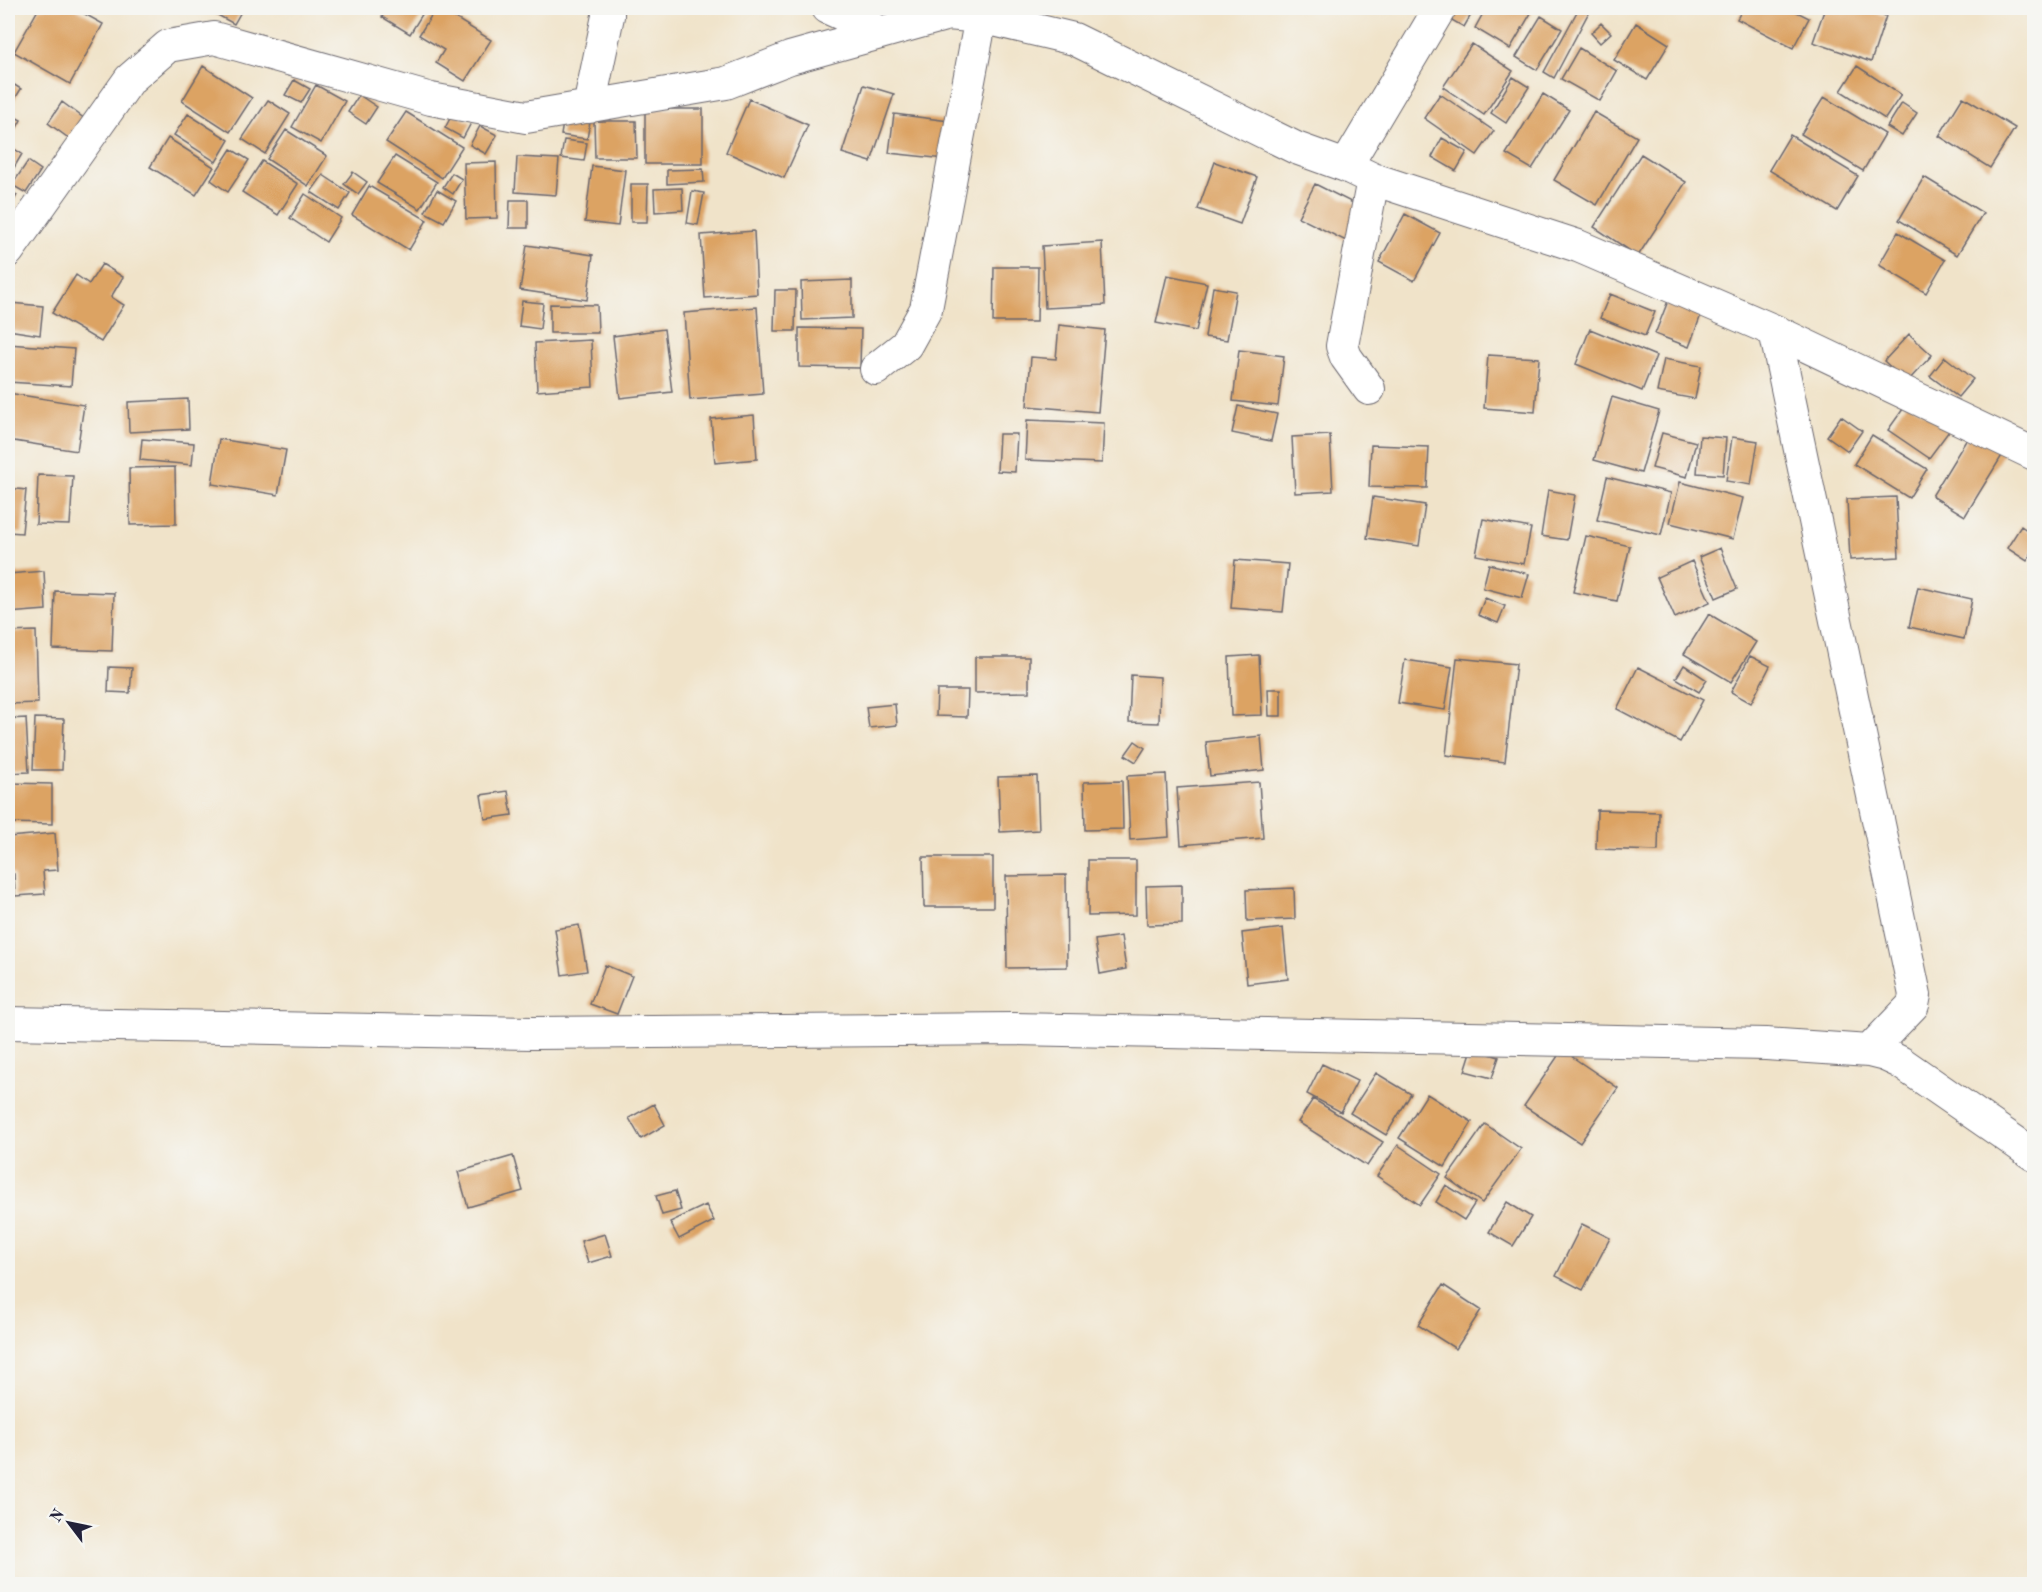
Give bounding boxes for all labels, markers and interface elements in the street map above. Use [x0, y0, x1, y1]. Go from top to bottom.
north arrow [39, 1493, 99, 1553]
text: N [48, 1506, 68, 1526]

